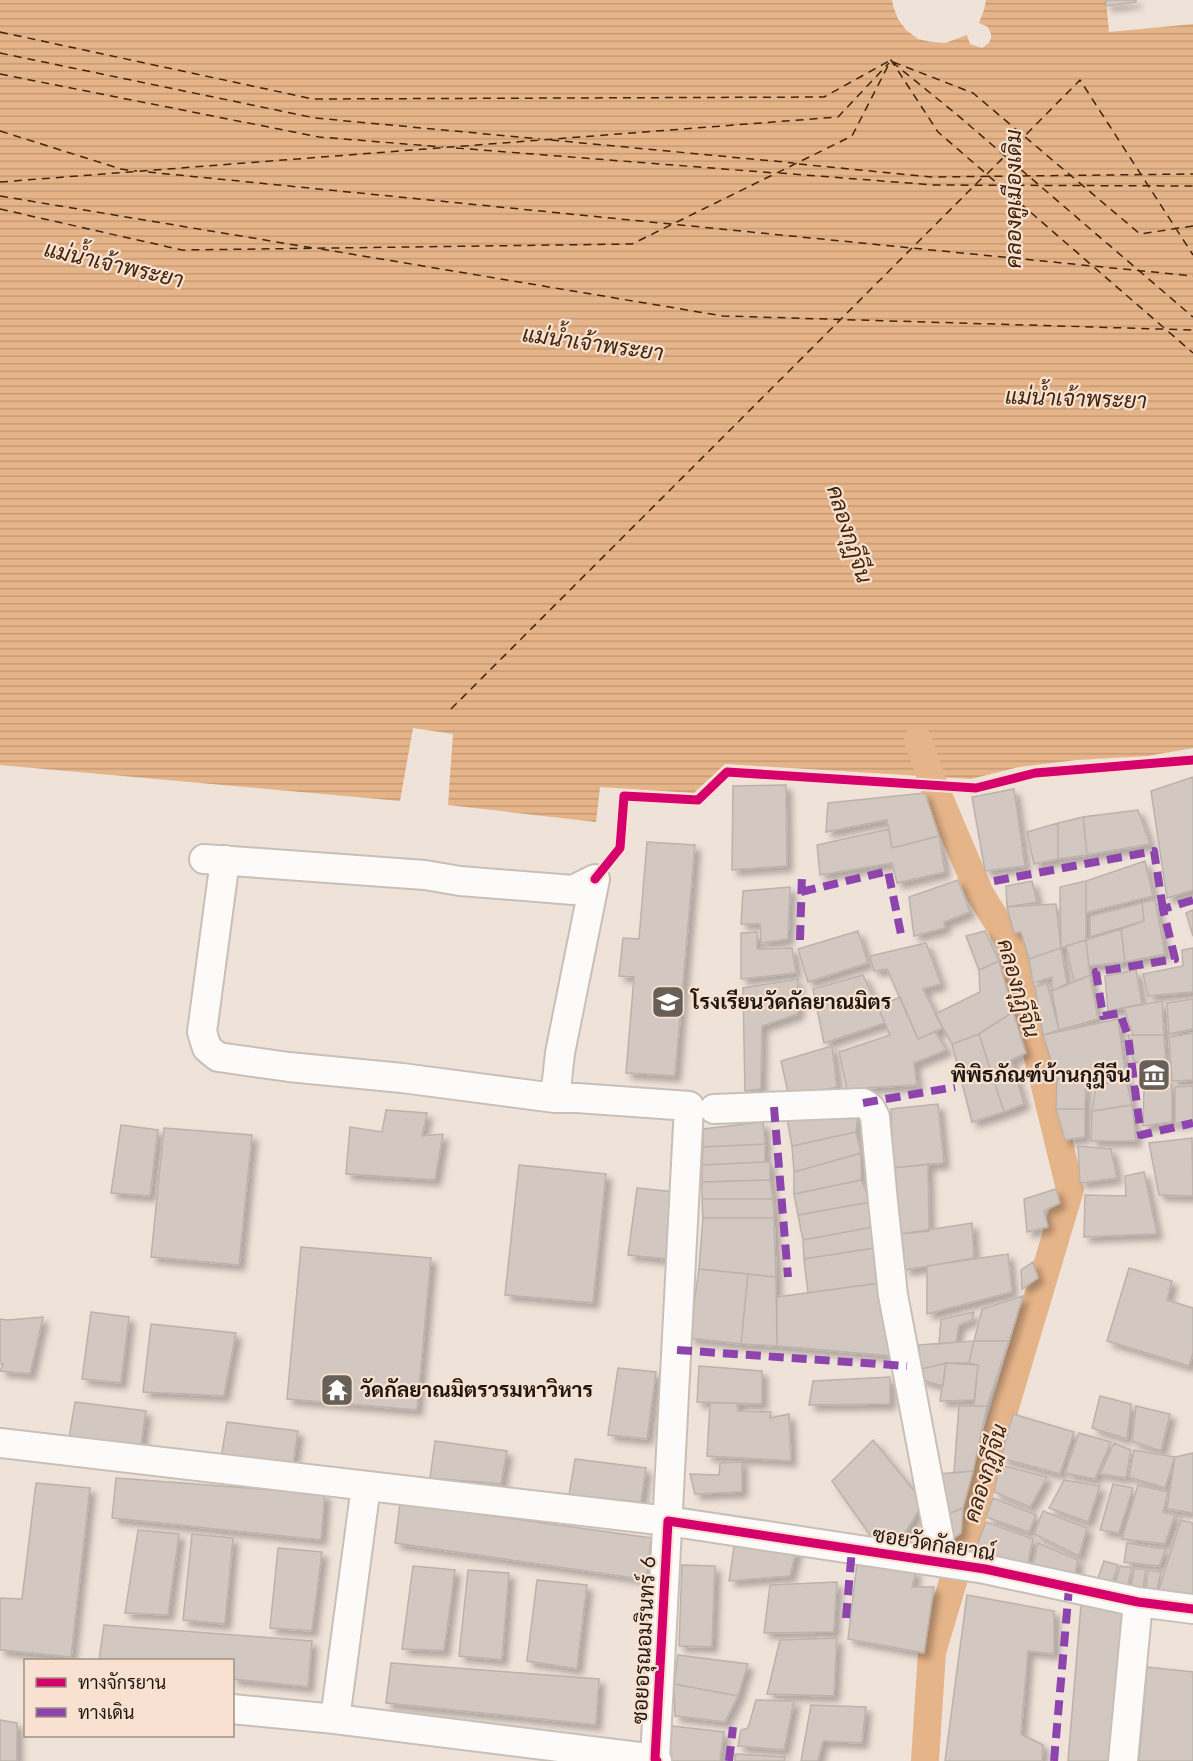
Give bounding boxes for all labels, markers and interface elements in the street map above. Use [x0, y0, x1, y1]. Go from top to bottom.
water label: คลองคูเมืองเดิม [997, 129, 1029, 268]
water label: แม่น้ำเจ้าพระยา [41, 229, 188, 296]
water label: แม่น้ำเจ้าพระยา [520, 314, 666, 369]
water label: แม่น้ำเจ้าพระยา [1004, 377, 1148, 416]
water label: คลองกุฎีจีน [819, 481, 881, 587]
water label: คลองกุฎีจีน [990, 935, 1048, 1041]
school or university icon: โรงเรียนวัดกัลยาณมิตร [650, 984, 686, 1020]
place label: โรงเรียนวัดกัลยาณมิตร [689, 987, 891, 1017]
museum icon: พิพิธภัณฑ์บ้านกุฎีจีน [1136, 1057, 1172, 1093]
place label: พิพิธภัณฑ์บ้านกุฎีจีน [951, 1060, 1131, 1090]
temple icon: วัดกัลยาณมิตรวรมหาวิหาร [319, 1372, 355, 1408]
place label: วัดกัลยาณมิตรวรมหาวิหาร [360, 1375, 593, 1405]
water label: คลองกุฎีจีน [955, 1420, 1015, 1526]
street label: ซอยวัดกัลยาณ์ [870, 1519, 998, 1569]
street label: ซอยอรุณอมรินทร์ 6 [625, 1555, 663, 1725]
legend [24, 1659, 234, 1737]
text: ทางจักรยาน [78, 1670, 166, 1696]
text: ทางเดิน [78, 1700, 134, 1726]

